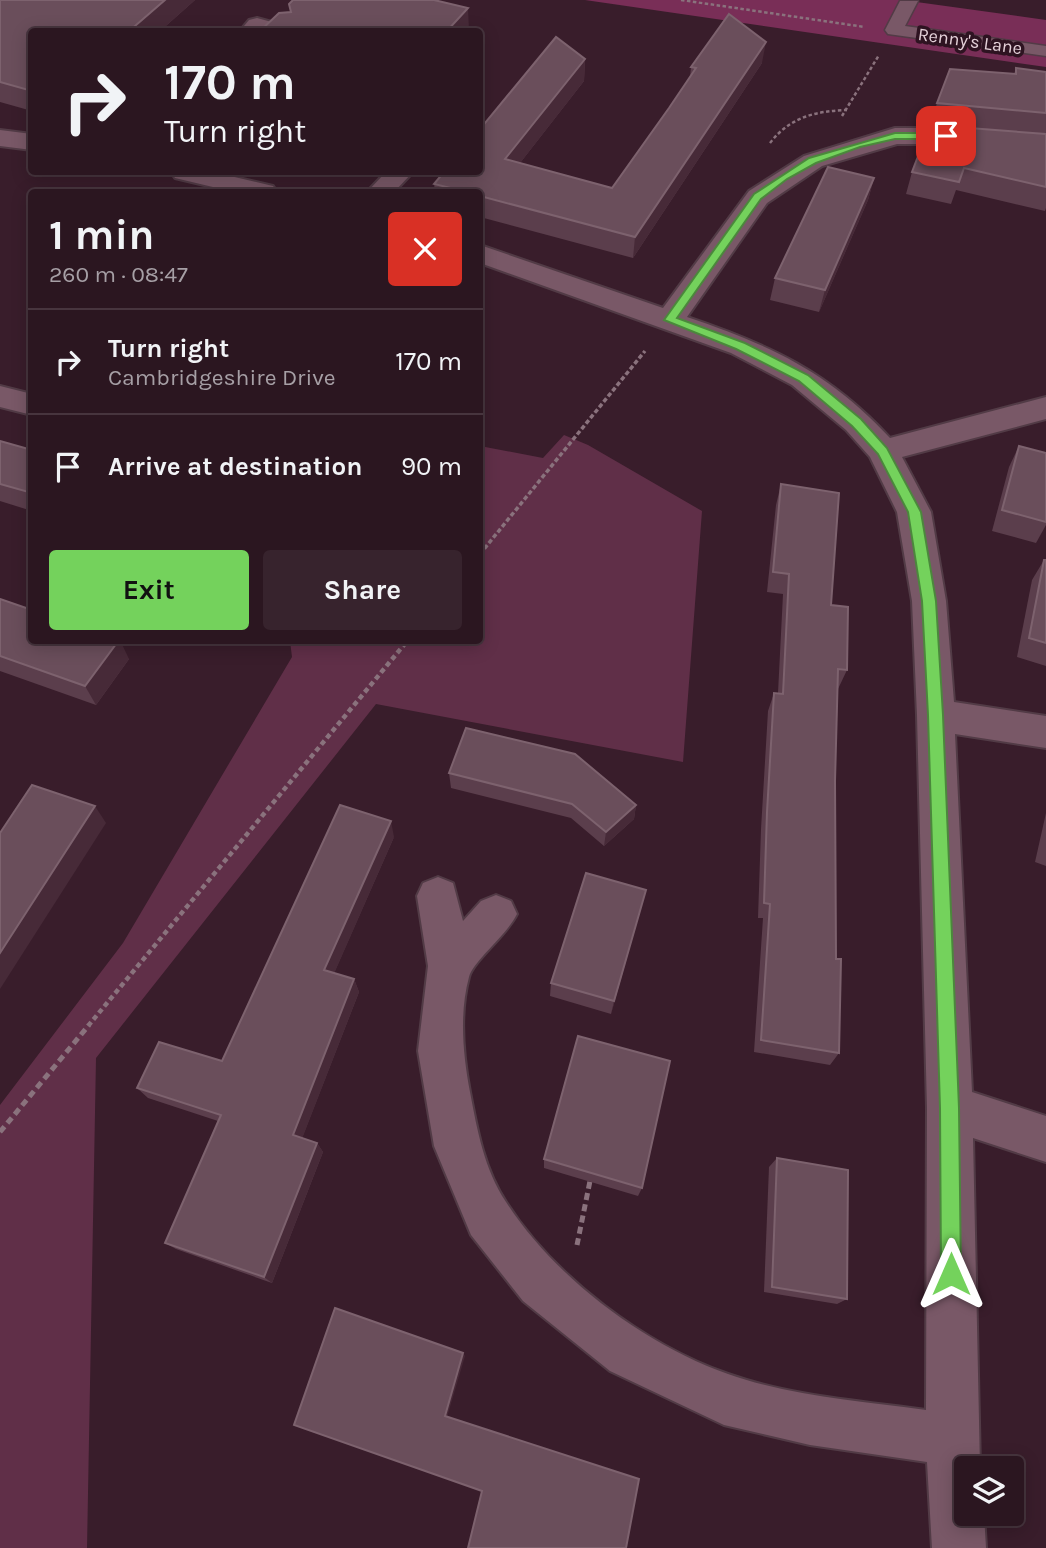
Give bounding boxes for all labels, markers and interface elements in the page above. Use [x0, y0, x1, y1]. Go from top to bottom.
street label: Renny's Lane [916, 23, 1024, 59]
text: 170 m [164, 54, 296, 111]
icon: right [49, 56, 140, 147]
pin [916, 106, 976, 166]
text: Turn right [164, 113, 306, 150]
icon: arrive [927, 117, 965, 155]
text: 1 min [49, 210, 154, 260]
button: close [388, 212, 462, 286]
text: 260 m · 08:47 [49, 261, 188, 288]
text: Turn right [108, 333, 229, 364]
icon: right [49, 343, 87, 381]
text: 170 m [395, 346, 462, 377]
text: Cambridgeshire Drive [108, 364, 336, 391]
icon: arrive [49, 448, 87, 486]
text: Arrive at destination [108, 451, 362, 482]
text: 90 m [401, 451, 462, 482]
button: Exit [49, 550, 249, 630]
button: Share [263, 550, 462, 630]
position arrow [914, 1237, 988, 1311]
map controls [954, 1456, 1024, 1526]
button: layers [954, 1456, 1024, 1526]

